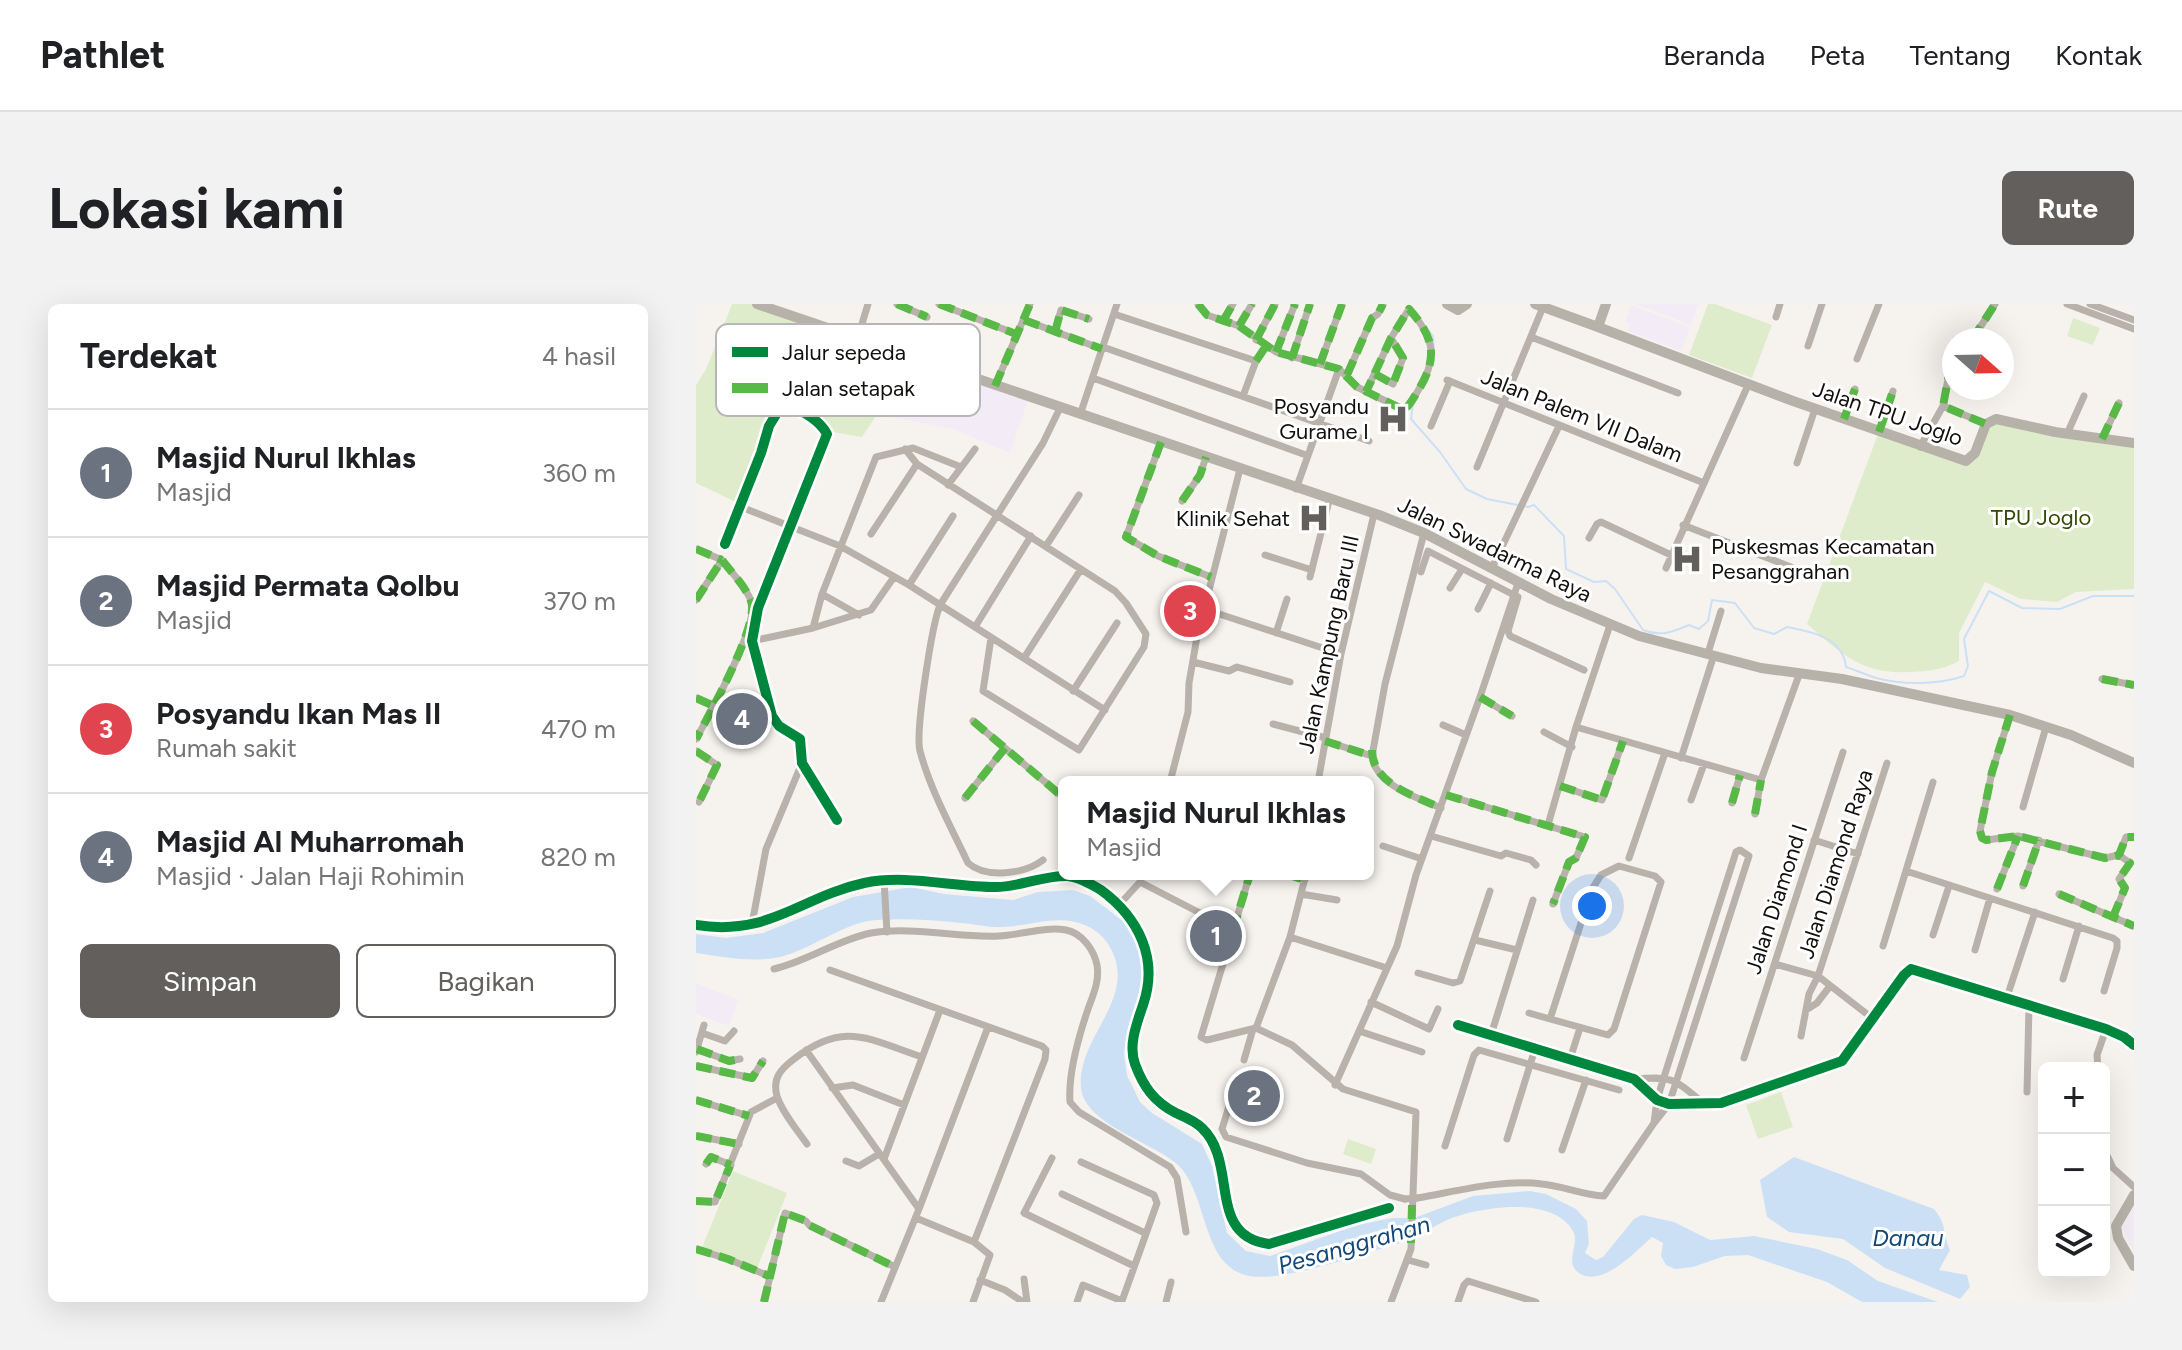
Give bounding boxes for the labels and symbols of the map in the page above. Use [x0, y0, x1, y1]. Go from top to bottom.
legend [716, 324, 980, 416]
north arrow [1942, 328, 2014, 400]
text: Jalur sepeda [782, 339, 906, 366]
street label: Jalan Palem VII Dalam [1477, 363, 1686, 468]
text: Jalan setapak [782, 375, 915, 402]
street label: Jalan TPU Joglo [1809, 375, 1966, 452]
place label: Posyandu Gurame I [1273, 393, 1369, 445]
hospital icon: Posyandu Gurame I [1376, 402, 1410, 436]
street label: Jalan Swadarma Raya [1393, 491, 1596, 608]
hospital icon: Klinik Sehat [1297, 501, 1331, 535]
park label: TPU Joglo [1991, 504, 2091, 531]
place label: Klinik Sehat [1176, 505, 1290, 532]
street label: Jalan Kampung Baru III [1292, 532, 1365, 756]
place label: Puskesmas Kecamatan Pesanggrahan [1711, 533, 1935, 585]
hospital icon: Puskesmas Kecamatan Pesanggrahan [1670, 542, 1704, 576]
pin: 3 [1164, 581, 1216, 641]
pin: 4 [716, 689, 768, 749]
street label: Jalan Diamond Raya [1792, 766, 1879, 962]
street label: Jalan Diamond I [1740, 821, 1813, 977]
your location [1572, 886, 1612, 926]
pin: 1 [1190, 906, 1242, 966]
pin: 2 [1228, 1066, 1280, 1126]
water label: Pesanggrahan [1275, 1209, 1433, 1280]
water label: Danau [1872, 1223, 1944, 1252]

